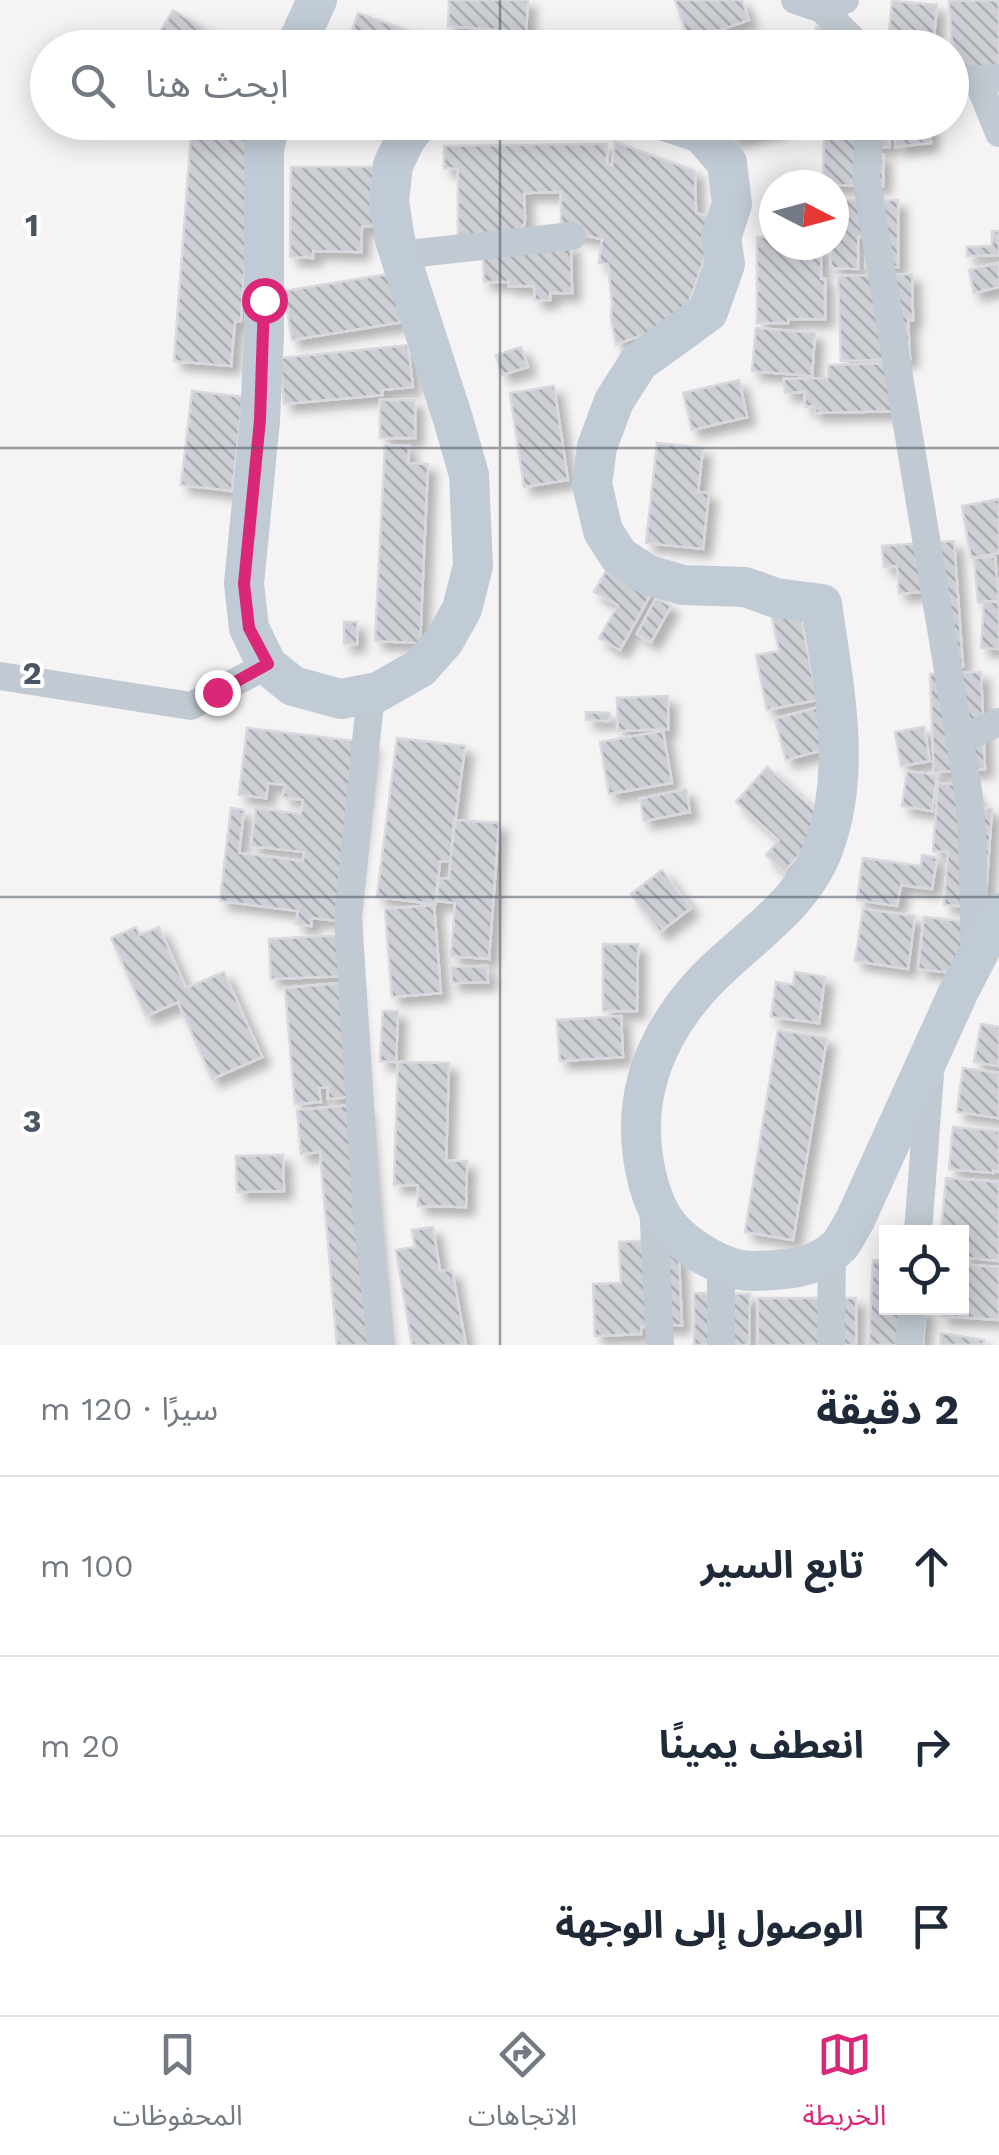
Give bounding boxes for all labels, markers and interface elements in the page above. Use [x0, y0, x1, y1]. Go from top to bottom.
search box [30, 30, 969, 140]
icon: search [65, 58, 120, 113]
text: ابحث هنا [145, 62, 289, 106]
north arrow [759, 170, 849, 260]
text: 1 [25, 206, 39, 244]
route start [242, 278, 288, 324]
text: 2 [22, 654, 42, 692]
route end [195, 670, 241, 716]
text: 3 [23, 1102, 41, 1140]
map controls [879, 1225, 969, 1315]
button: locate [879, 1225, 969, 1315]
text: 2 دقيقة [816, 1385, 959, 1434]
text: سيرًا · 120 m [40, 1390, 218, 1428]
icon: ahead [904, 1539, 959, 1594]
text: تابع السير [701, 1543, 864, 1587]
text: 100 m [40, 1547, 134, 1585]
icon: right [904, 1719, 959, 1774]
text: انعطف يمينًا [659, 1723, 864, 1767]
text: 20 m [40, 1727, 120, 1765]
icon: arrive [904, 1899, 959, 1954]
text: الوصول إلى الوجهة [555, 1903, 864, 1947]
tab: المحفوظات [113, 2027, 243, 2146]
tab: الاتجاهات [468, 2027, 577, 2146]
tab: الخريطة [802, 2027, 886, 2146]

